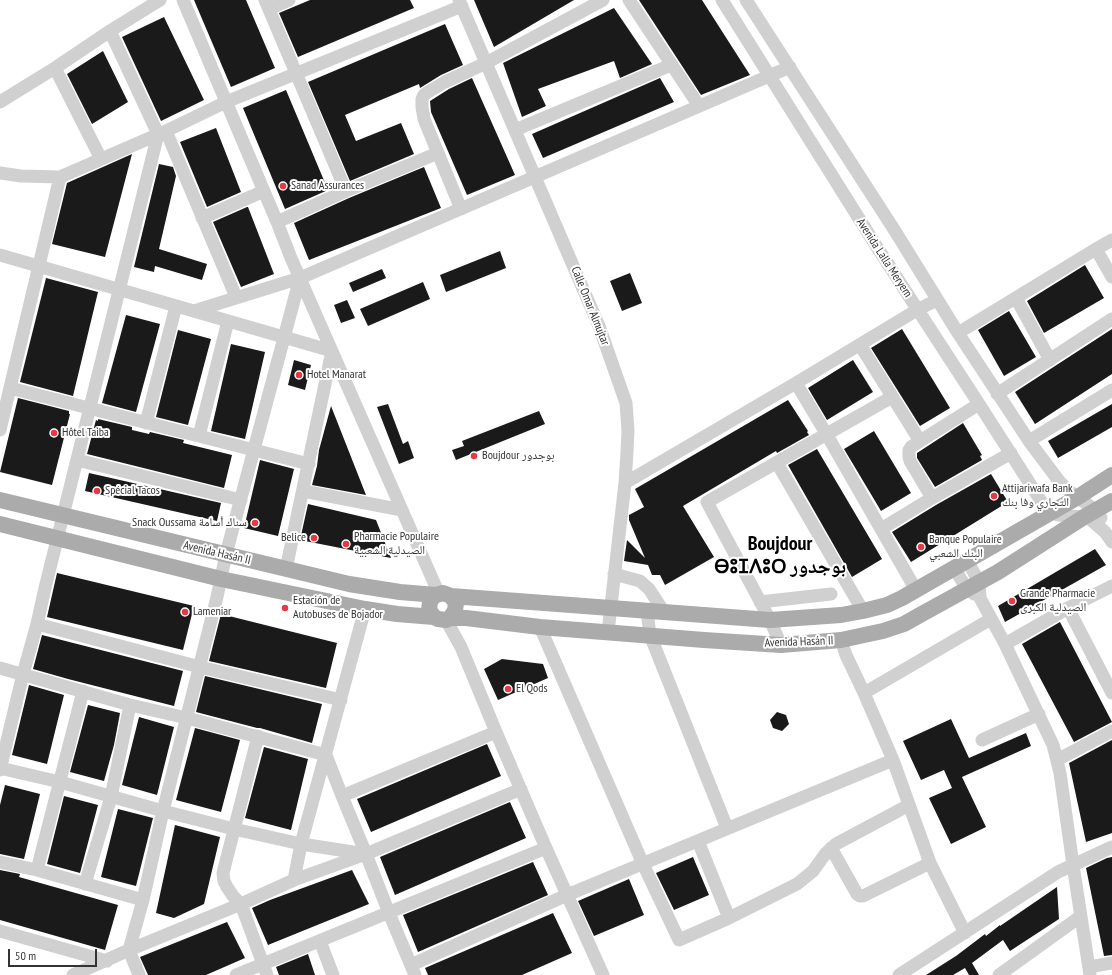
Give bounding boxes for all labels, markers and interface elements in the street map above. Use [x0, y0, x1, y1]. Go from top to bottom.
place label: Sanad Assurances [291, 179, 364, 193]
marker: Sanad Assurances [278, 181, 288, 191]
street label: Avenida Lalla Meryem [853, 216, 915, 300]
street label: Calle Omar Almujtar [568, 264, 612, 348]
place label: Hotel Manarat [307, 368, 366, 382]
marker: Hotel Manarat [294, 370, 304, 380]
place label: Hôtel Taiba [62, 426, 109, 440]
marker: Hôtel Taiba [49, 428, 59, 438]
place label: Boujdour بوجدور [482, 449, 555, 463]
marker: Boujdour بوجدور [469, 451, 479, 461]
place label: Attijariwafa Bank التجاري وفا بنك [1002, 482, 1073, 510]
place label: Spécial Tacos [105, 484, 160, 498]
marker: Spécial Tacos [92, 486, 102, 496]
marker: Attijariwafa Bank التجاري وفا بنك [989, 491, 999, 501]
place label: Snack Oussama سناك أسامة [132, 516, 247, 530]
marker: Snack Oussama سناك أسامة [250, 518, 260, 528]
place label: Pharmacie Populaire الصيدلية الشعبية [354, 530, 439, 558]
place label: Belice [281, 531, 306, 545]
district label: Boujdour ⴱⵓⵊⴷⵓⵔ بوجدور [714, 532, 846, 579]
marker: Belice [309, 533, 319, 543]
place label: Banque Populaire البنك الشعبي [929, 533, 1002, 561]
street label: Avenida Hasán II [182, 538, 252, 568]
marker: Pharmacie Populaire الصيدلية الشعبية [341, 539, 351, 549]
marker: Banque Populaire البنك الشعبي [916, 542, 926, 552]
place label: Grande Pharmacie الصيدلية الكبرى [1020, 587, 1095, 615]
place label: Estación de Autobuses de Bojador [293, 594, 383, 622]
marker: Grande Pharmacie الصيدلية الكبرى [1007, 596, 1017, 606]
marker: Estación de Autobuses de Bojador [280, 603, 290, 613]
place label: Lameniar [193, 605, 231, 619]
marker: Lameniar [180, 607, 190, 617]
street label: Avenida Hasán II [764, 634, 834, 650]
place label: El Qods [516, 682, 548, 696]
marker: El Qods [503, 684, 513, 694]
scale bar [10, 941, 99, 967]
text: 50 m [15, 948, 36, 963]

